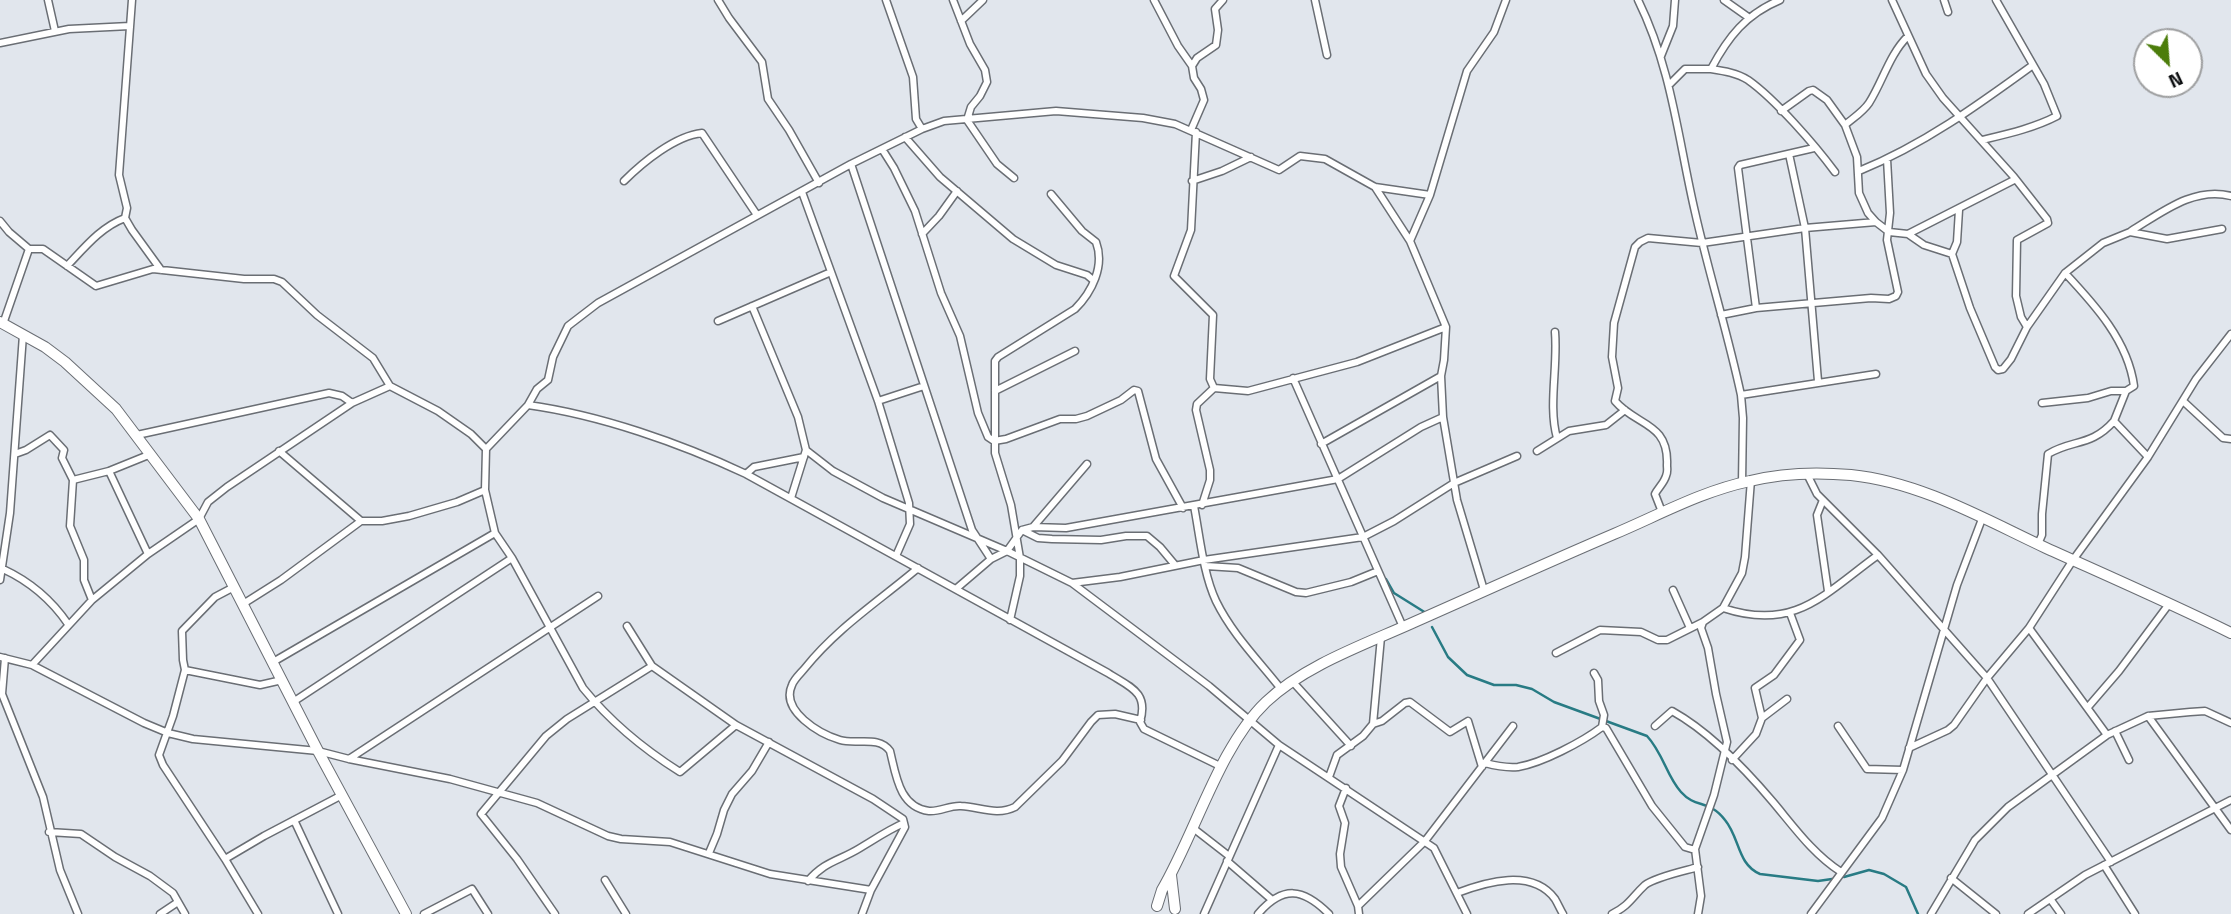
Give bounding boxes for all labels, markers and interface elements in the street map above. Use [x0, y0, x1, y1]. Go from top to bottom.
north arrow [2133, 28, 2203, 98]
text: N [2164, 65, 2188, 97]

